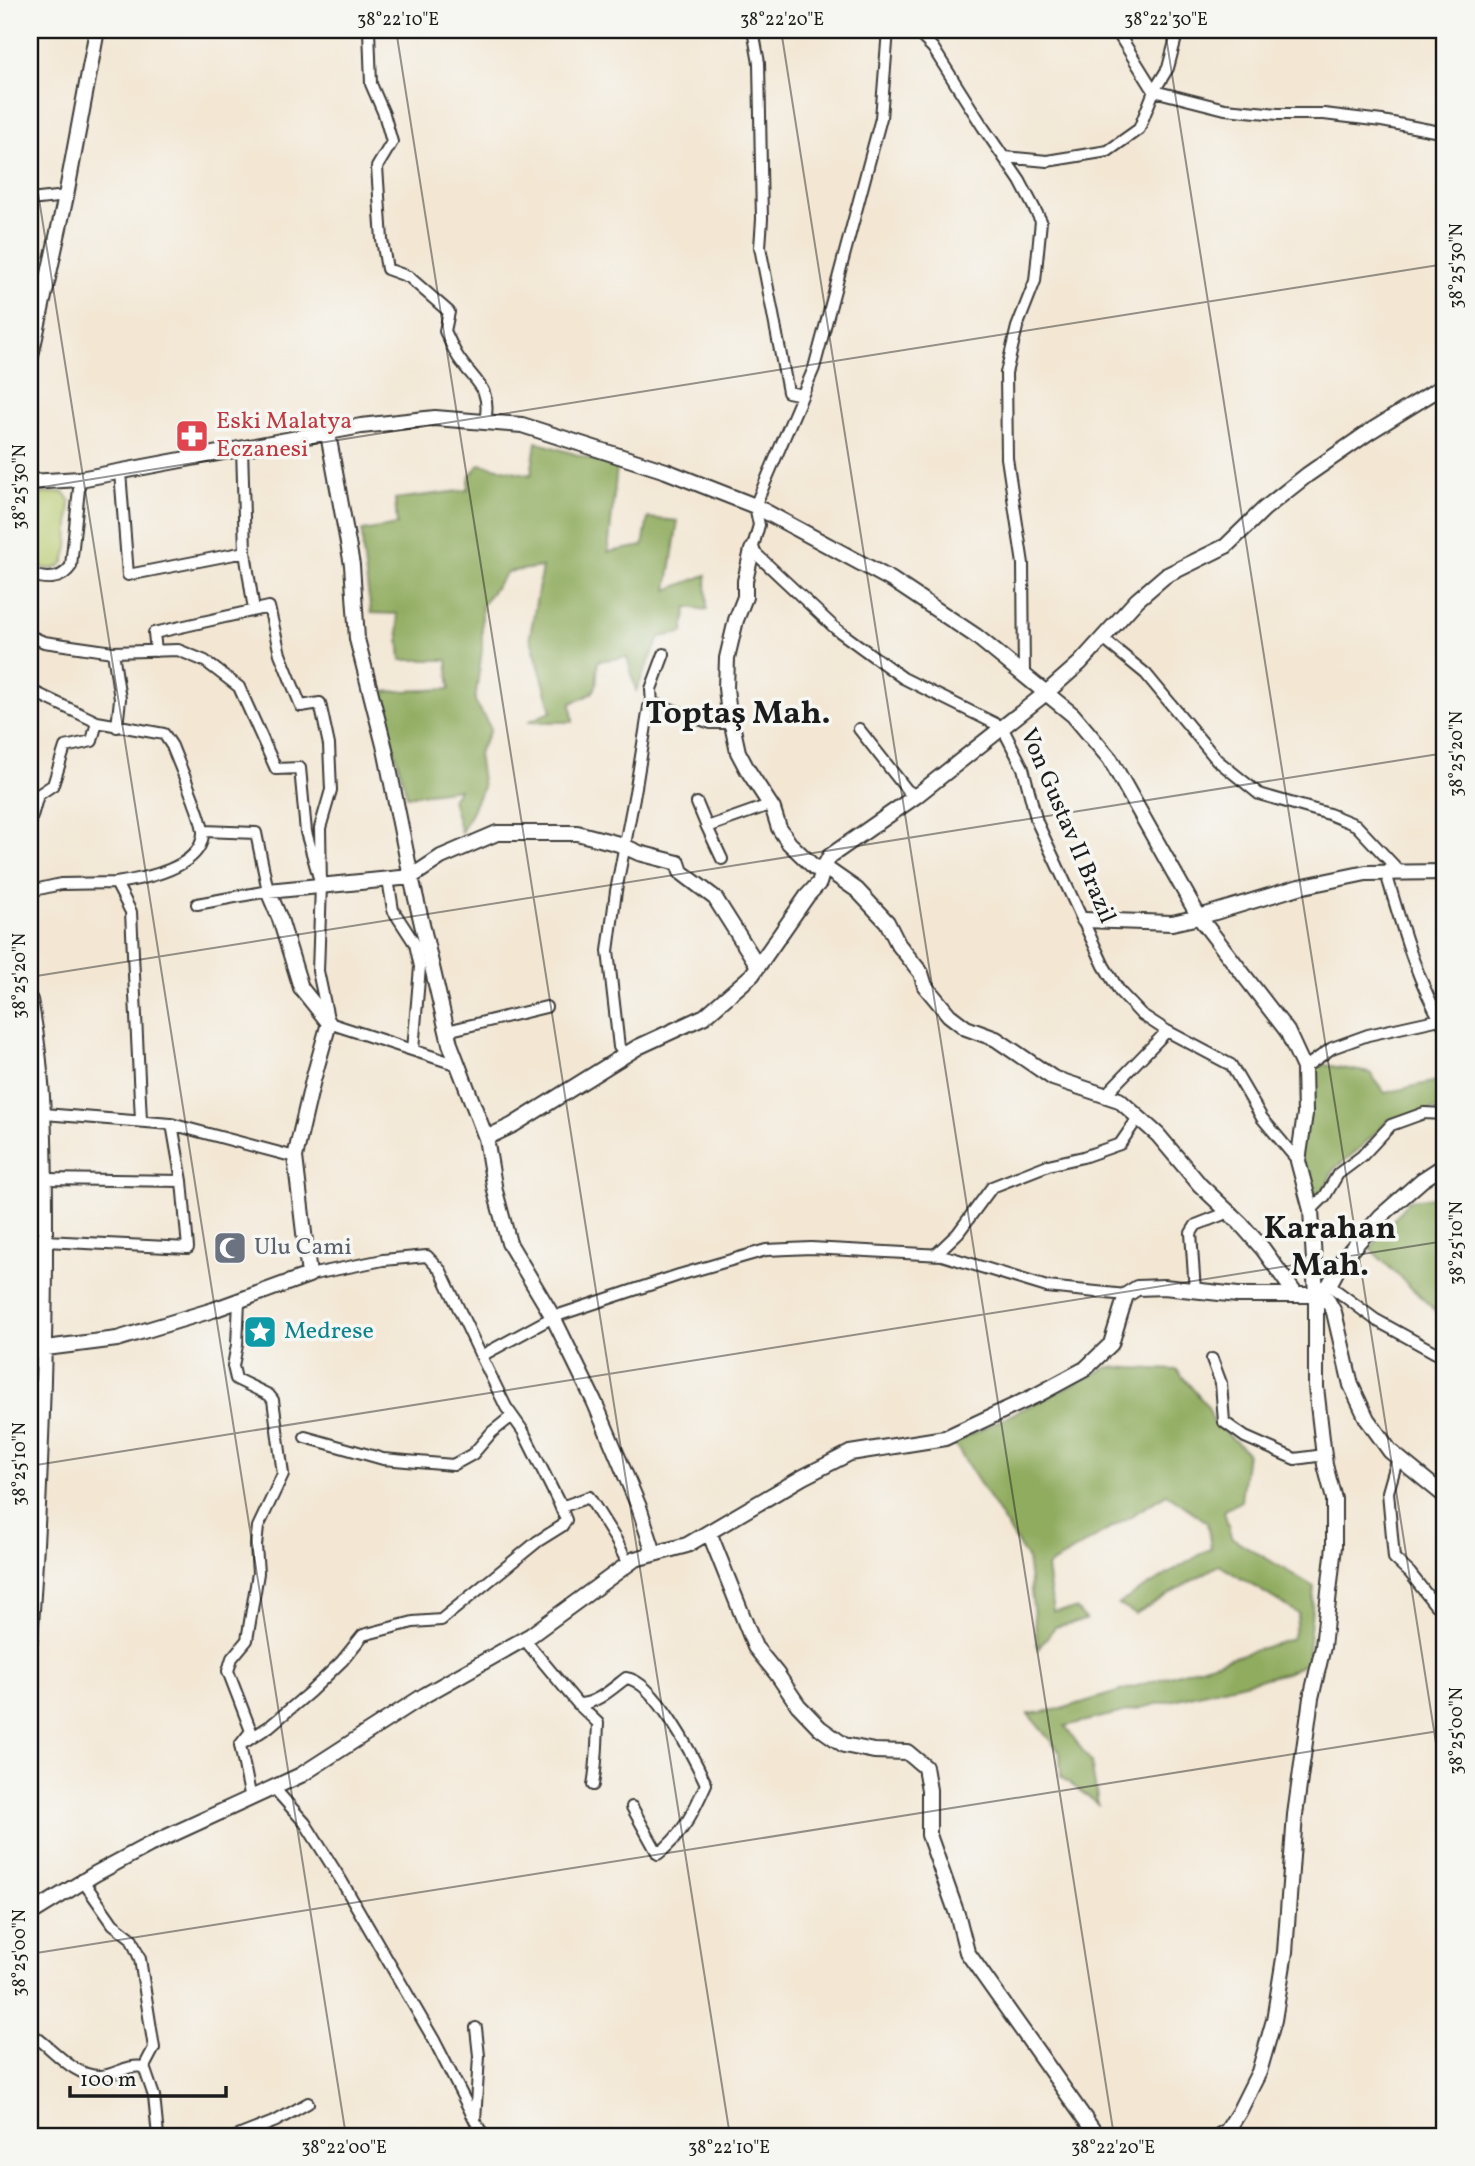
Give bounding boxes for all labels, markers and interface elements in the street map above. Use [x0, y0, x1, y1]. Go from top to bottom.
text: 38°22'10"E [357, 8, 439, 33]
text: 38°22'20"E [740, 8, 824, 33]
text: 38°22'30"E [1124, 8, 1208, 33]
text: 38°25'30"N [1445, 223, 1470, 309]
place label: Eski Malatya Eczanesi [216, 405, 352, 467]
pharmacy icon: Eski Malatya Eczanesi [173, 417, 211, 455]
text: 38°25'30"N [8, 444, 33, 530]
district label: Toptaş Mah. [645, 693, 831, 737]
text: 38°25'20"N [1445, 711, 1470, 797]
street label: Von Gustav II Brazil [1011, 723, 1123, 929]
text: 38°25'20"N [8, 933, 33, 1019]
text: 38°25'10"N [1445, 1201, 1470, 1285]
district label: Karahan Mah. [1264, 1208, 1396, 1289]
mosque icon: Ulu Cami [211, 1229, 249, 1267]
place label: Ulu Cami [254, 1231, 352, 1265]
place icon: Medrese [241, 1313, 279, 1351]
place label: Medrese [284, 1315, 374, 1349]
text: 38°25'10"N [8, 1422, 33, 1506]
text: 38°25'00"N [1445, 1687, 1470, 1775]
text: 38°25'00"N [8, 1909, 33, 1997]
scale bar [70, 2054, 226, 2098]
text: 100 m [80, 2066, 137, 2095]
text: 38°22'00"E [301, 2136, 387, 2161]
text: 38°22'10"E [688, 2136, 770, 2161]
text: 38°22'20"E [1071, 2136, 1155, 2161]

